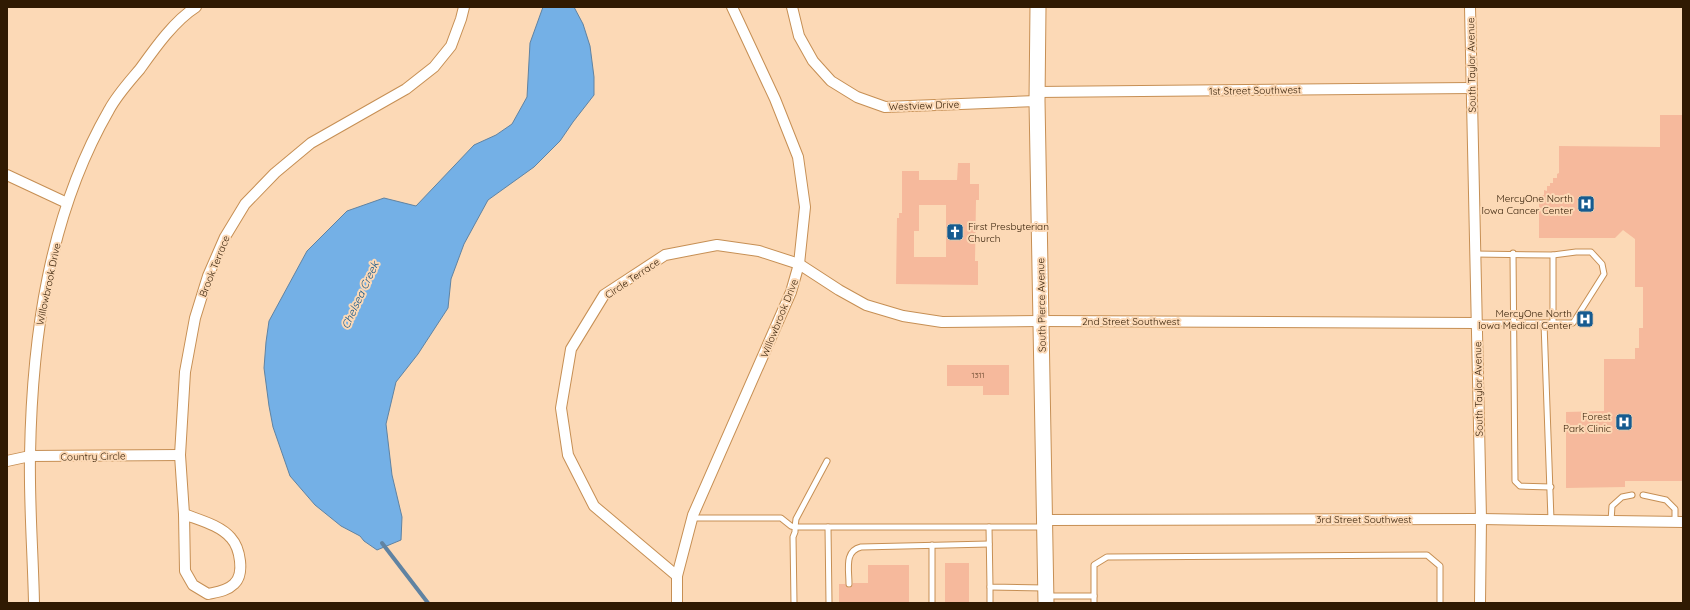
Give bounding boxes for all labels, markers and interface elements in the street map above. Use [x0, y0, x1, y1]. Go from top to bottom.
street label: South Taylor Avenue [1464, 17, 1479, 113]
street label: 1st Street Southwest [1209, 83, 1302, 98]
street label: Westview Drive [888, 98, 960, 113]
place label: MercyOne North Iowa Cancer Center [1482, 192, 1573, 217]
hospital icon: MercyOne North Iowa Cancer Center [1576, 194, 1596, 214]
place label: First Presbyterian Church [968, 220, 1049, 245]
church icon: First Presbyterian Church [945, 222, 965, 242]
street label: Brook Terrace [196, 233, 233, 299]
street label: Willowbrook Drive [33, 241, 64, 326]
street label: Circle Terrace [603, 255, 662, 301]
street label: South Pierce Avenue [1034, 257, 1049, 352]
water label: Chelsea Creek [338, 258, 382, 331]
street label: Willowbrook Drive [758, 277, 801, 359]
place label: MercyOne North Iowa Medical Center [1478, 307, 1572, 332]
hospital icon: MercyOne North Iowa Medical Center [1575, 309, 1595, 329]
street label: 2nd Street Southwest [1082, 315, 1181, 328]
street label: South Taylor Avenue [1471, 341, 1486, 437]
house number: 1311 [971, 370, 985, 380]
place label: Forest Park Clinic [1563, 410, 1612, 435]
hospital icon: Forest Park Clinic [1614, 412, 1634, 432]
street label: Country Circle [60, 449, 126, 464]
street label: 3rd Street Southwest [1316, 513, 1412, 526]

